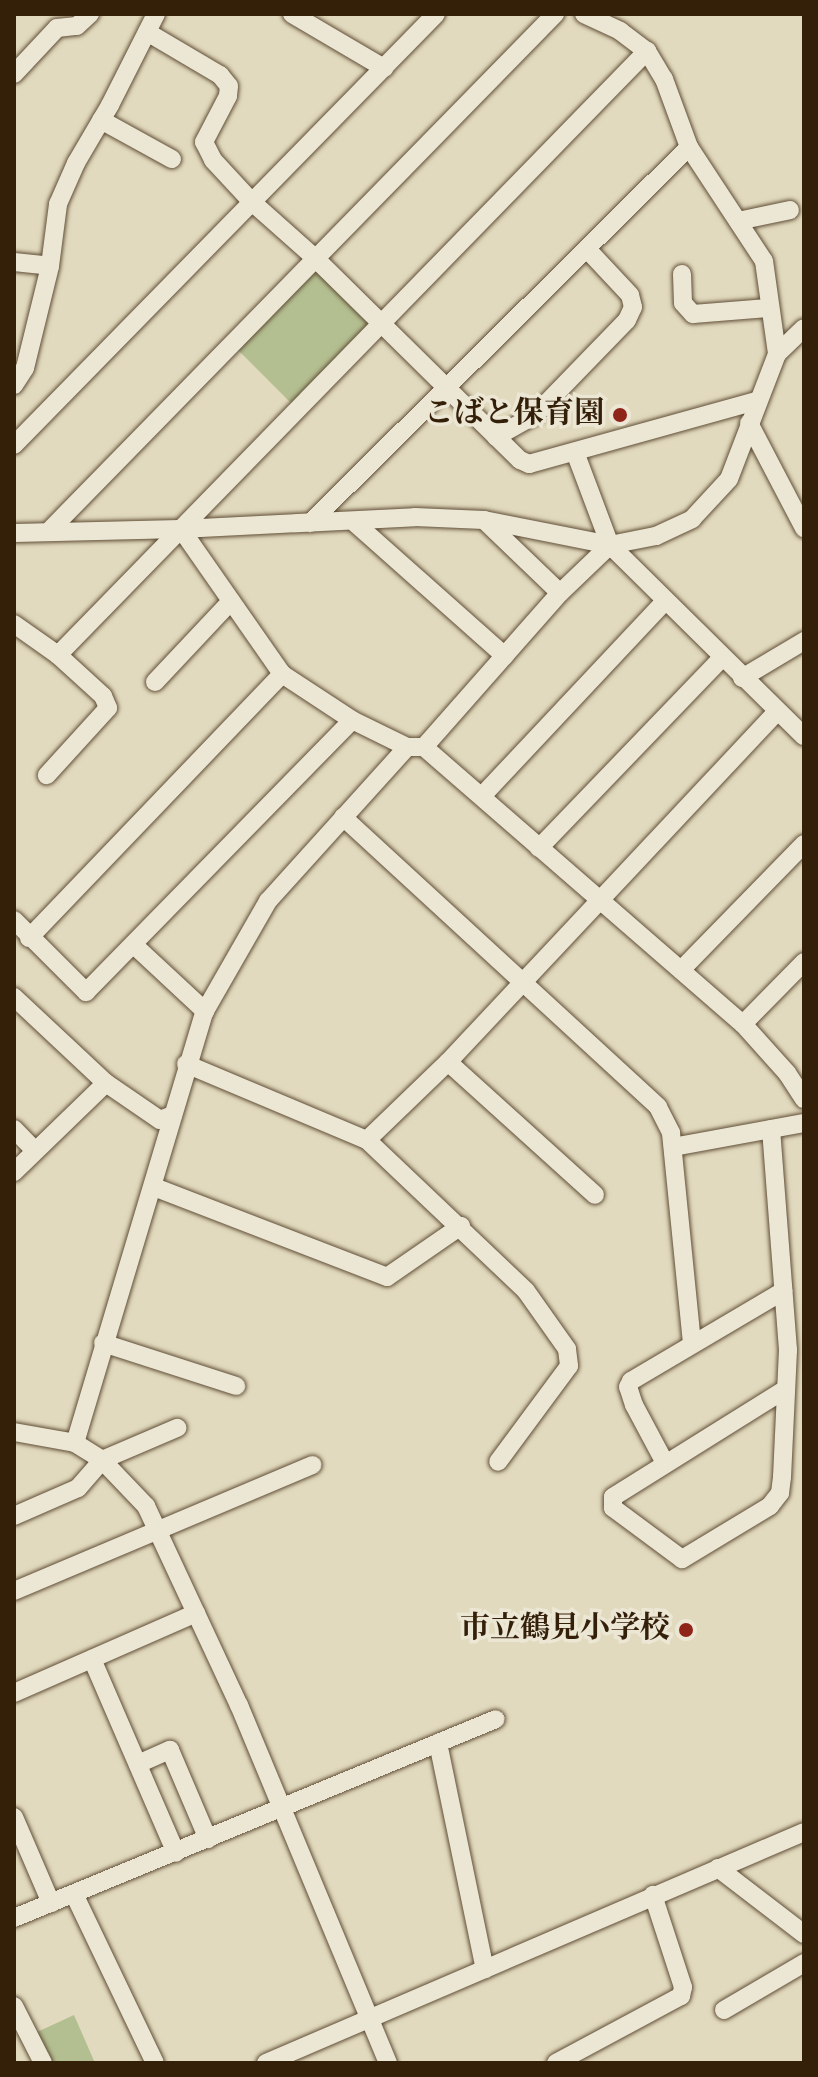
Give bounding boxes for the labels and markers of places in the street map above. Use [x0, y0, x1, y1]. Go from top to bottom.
place label: こばと保育園 [424, 397, 604, 433]
marker: こばと保育園 [611, 406, 629, 424]
place label: 市立鶴見小学校 [460, 1612, 670, 1648]
marker: 市立鶴見小学校 [677, 1621, 695, 1639]

